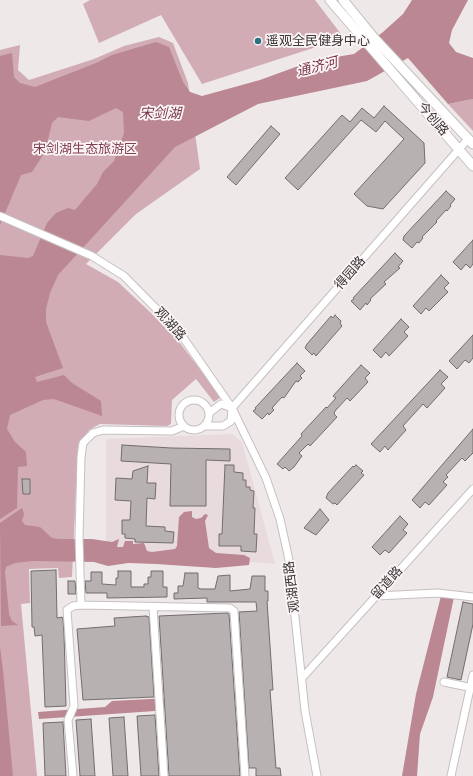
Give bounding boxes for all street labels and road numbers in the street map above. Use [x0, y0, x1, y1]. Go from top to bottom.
street label: 今创路 [414, 99, 452, 139]
street label: 得园路 [331, 253, 369, 293]
street label: 观湖路 [151, 304, 189, 344]
street label: 观湖西路 [281, 560, 303, 614]
street label: 留道路 [368, 563, 406, 603]

